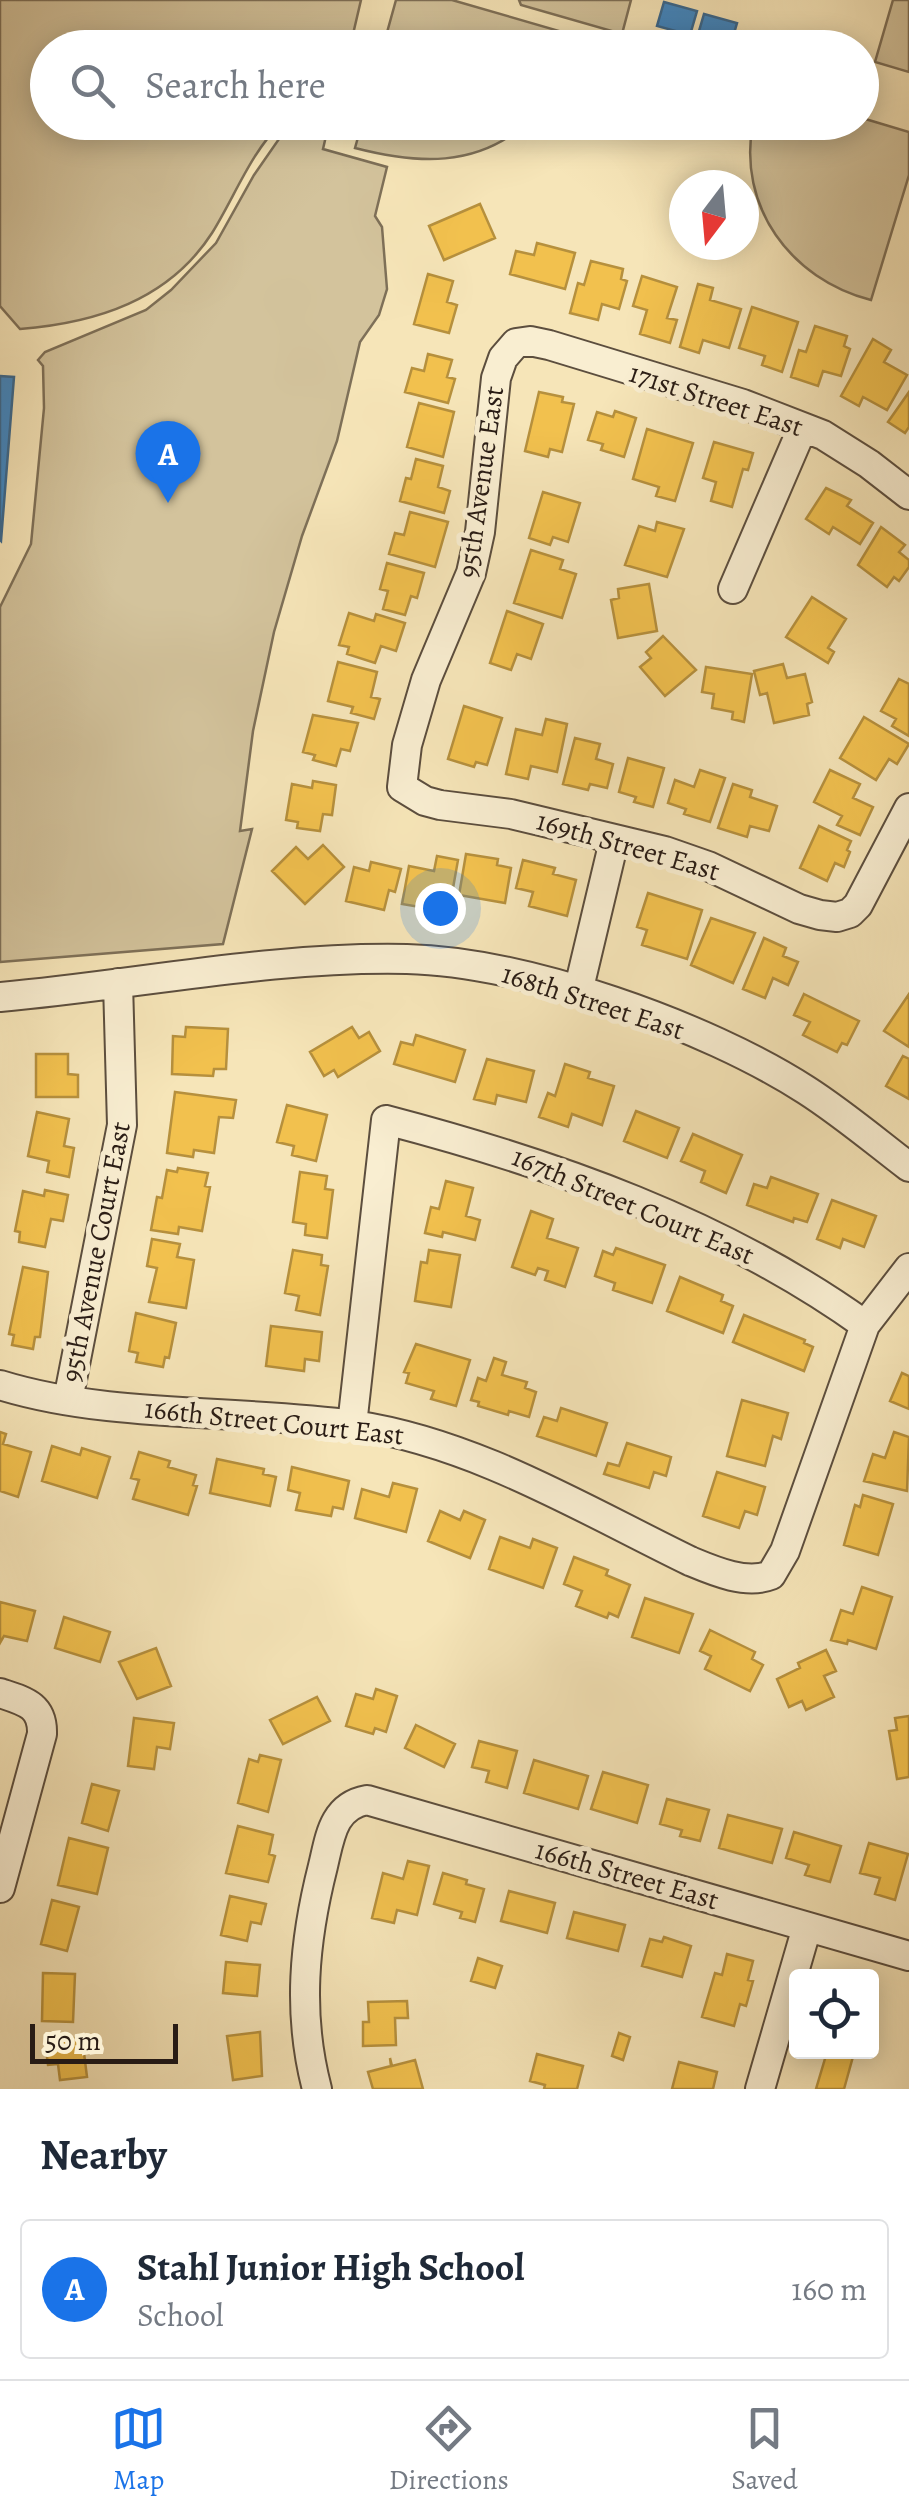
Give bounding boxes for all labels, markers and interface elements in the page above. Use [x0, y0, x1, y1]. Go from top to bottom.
search box [30, 30, 879, 140]
icon: search [65, 58, 120, 113]
text: Search here [145, 59, 326, 111]
north arrow [669, 170, 759, 260]
street label: 171st Street East [624, 354, 808, 446]
street label: 95th Avenue East [449, 384, 513, 580]
pin: A [136, 420, 200, 503]
street label: 169th Street East [532, 802, 724, 890]
your location [415, 883, 466, 934]
street label: 168th Street East [497, 955, 689, 1049]
street label: 95th Avenue Court East [52, 1119, 140, 1385]
street label: 167th Street Court East [506, 1138, 760, 1274]
street label: 166th Street Court East [142, 1389, 406, 1455]
street label: 166th Street East [531, 1831, 723, 1919]
map controls [789, 1969, 879, 2059]
button: locate [789, 1969, 879, 2059]
scale bar [30, 2019, 178, 2064]
text: 50 m [45, 2022, 101, 2060]
text: Nearby [40, 2126, 167, 2183]
text: Stahl Junior High School [137, 2241, 524, 2293]
text: A [64, 2267, 85, 2311]
text: 160 m [791, 2267, 867, 2311]
text: School [137, 2293, 224, 2337]
tab: Map [111, 2401, 166, 2499]
tab: Directions [389, 2401, 509, 2499]
tab: Saved [731, 2401, 798, 2499]

